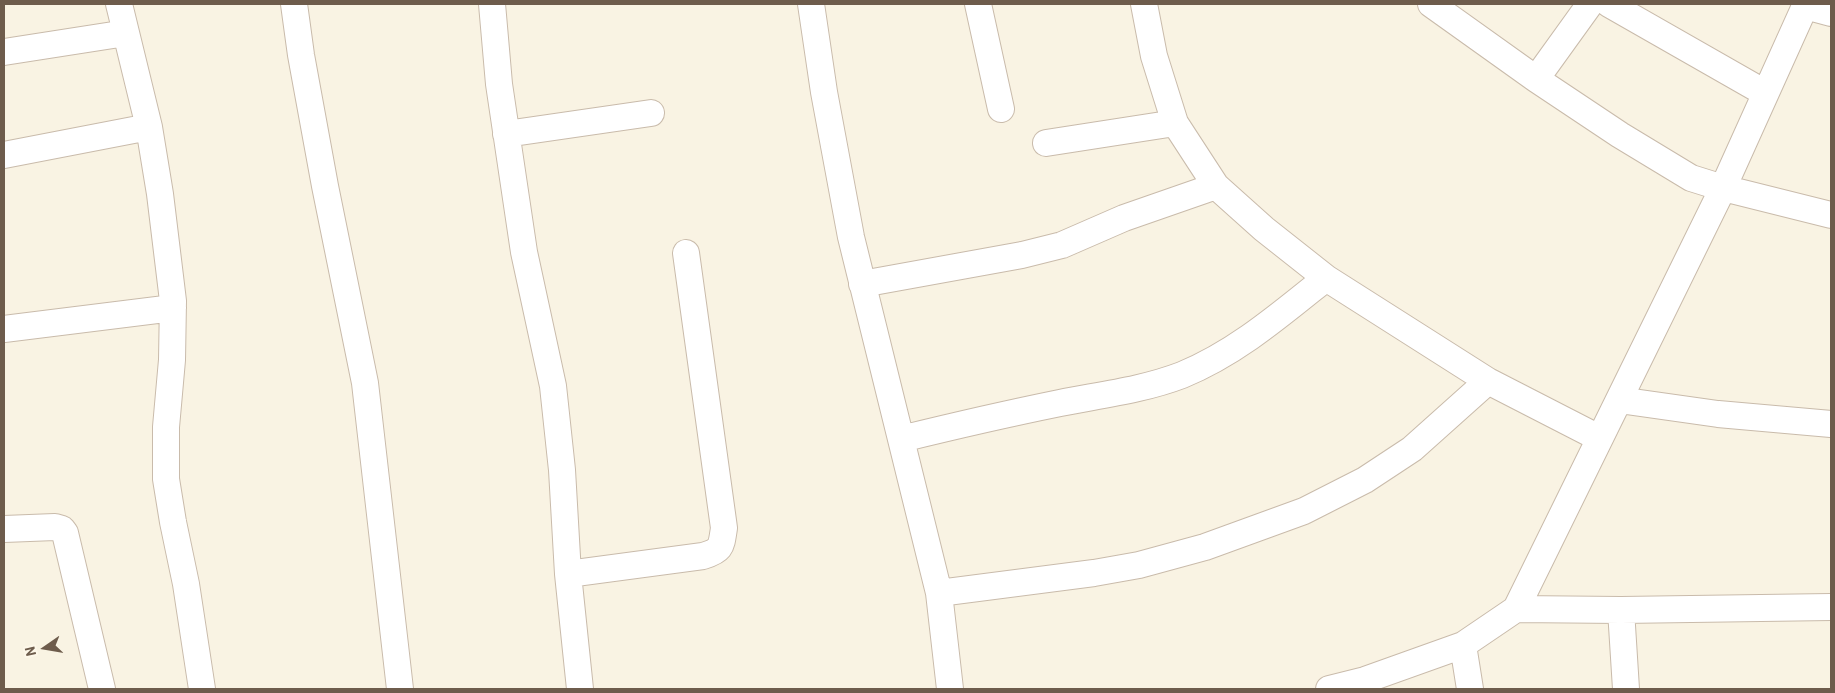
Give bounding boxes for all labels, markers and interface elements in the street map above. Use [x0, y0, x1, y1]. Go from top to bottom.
north arrow [20, 623, 70, 673]
text: N [21, 645, 39, 658]

